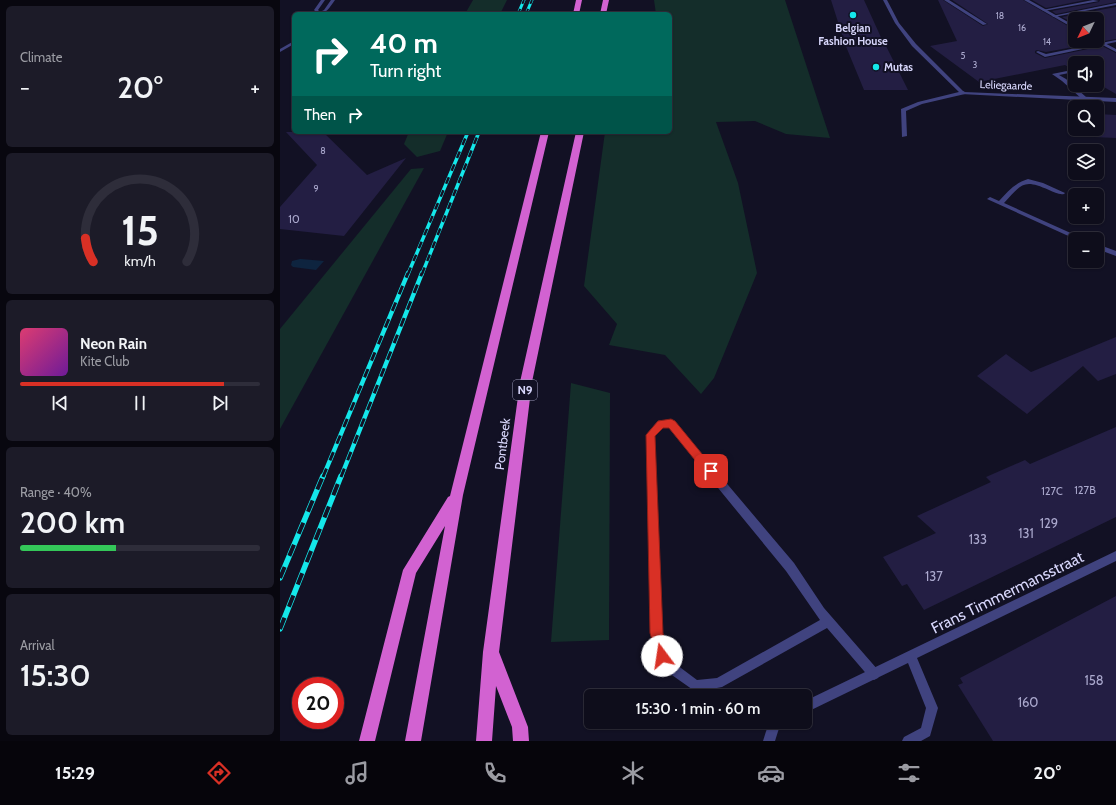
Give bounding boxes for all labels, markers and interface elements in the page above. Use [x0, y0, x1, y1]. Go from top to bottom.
marker: Belgian Fashion House [848, 10, 858, 20]
house number: 18 [996, 10, 1004, 21]
north arrow [1068, 12, 1104, 48]
map controls [1068, 12, 1104, 268]
place label: Belgian Fashion House [818, 21, 888, 48]
house number: 16 [1018, 22, 1026, 33]
text: 40 m [370, 26, 438, 60]
icon: right [304, 28, 356, 80]
house number: 14 [1043, 36, 1051, 47]
text: Climate [20, 49, 62, 65]
house number: 5 [961, 50, 966, 61]
button: sound [1068, 56, 1104, 92]
house number: 3 [973, 59, 978, 70]
text: Turn right [370, 60, 441, 82]
place label: Mutas [884, 60, 913, 74]
marker: Mutas [871, 62, 881, 72]
text: 20° [117, 69, 163, 106]
text: − [20, 74, 30, 101]
text: + [250, 74, 260, 101]
street label: Leliegaarde [979, 77, 1033, 93]
button: search [1068, 100, 1104, 136]
icon: right [344, 104, 366, 126]
text: Then [304, 106, 336, 124]
button: layers [1068, 144, 1104, 180]
house number: 8 [320, 145, 326, 156]
house number: 9 [313, 183, 319, 194]
button: + [1068, 188, 1104, 224]
text: 15 [121, 204, 159, 254]
house number: 10 [288, 212, 300, 226]
button: − [1068, 232, 1104, 268]
text: km/h [124, 251, 156, 269]
text: Neon Rain [80, 335, 147, 353]
text: Kite Club [80, 353, 129, 369]
road number: N9 [513, 380, 537, 400]
icon: previous [49, 392, 71, 414]
icon: pause [129, 392, 151, 414]
icon: next [209, 392, 231, 414]
street label: Pontbeek [491, 417, 513, 471]
pin [694, 454, 728, 488]
icon: arrive [700, 460, 722, 482]
house number: 127B [1074, 483, 1096, 497]
text: Range · 40% [20, 484, 92, 500]
house number: 127C [1041, 484, 1063, 498]
text: 200 km [20, 504, 125, 541]
house number: 129 [1040, 515, 1058, 531]
house number: 131 [1018, 525, 1034, 541]
house number: 133 [969, 531, 987, 547]
street label: Frans Timmermansstraat [928, 547, 1087, 638]
house number: 137 [925, 568, 943, 584]
position arrow [641, 635, 683, 677]
text: Arrival [20, 637, 55, 653]
text: 15:30 [20, 657, 91, 694]
house number: 158 [1084, 672, 1104, 688]
speed limit sign: 20 [292, 677, 344, 729]
house number: 160 [1018, 694, 1038, 710]
text: 15:30 · 1 min · 60 m [636, 700, 760, 718]
icon: directions [205, 759, 233, 787]
icon: music [343, 759, 371, 787]
icon: phone [481, 759, 509, 787]
icon: climate [619, 759, 647, 787]
icon: car [757, 759, 785, 787]
icon: filters [895, 759, 923, 787]
text: 15:29 [55, 762, 95, 784]
text: 20° [1033, 762, 1061, 784]

